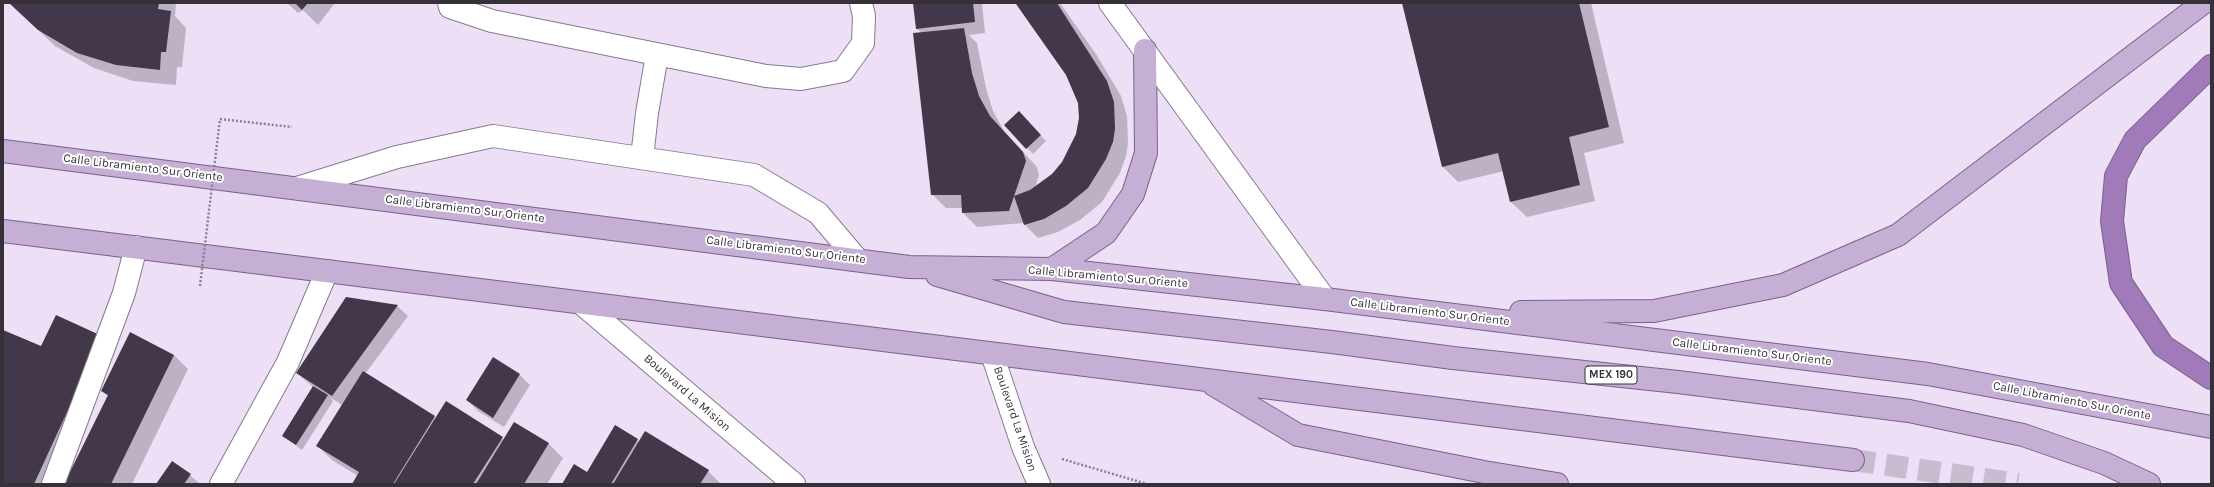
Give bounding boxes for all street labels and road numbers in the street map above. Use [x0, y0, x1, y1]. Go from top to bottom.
street label: Calle Libramiento Sur Oriente [62, 151, 224, 185]
street label: Calle Libramiento Sur Oriente [384, 192, 546, 226]
street label: Calle Libramiento Sur Oriente [705, 233, 867, 267]
street label: Calle Libramiento Sur Oriente [1027, 263, 1189, 291]
street label: Calle Libramiento Sur Oriente [1349, 295, 1511, 329]
street label: Calle Libramiento Sur Oriente [1671, 335, 1833, 369]
street label: Boulevard La Mision [641, 351, 733, 435]
street label: Boulevard La Mision [990, 365, 1040, 473]
road number: MEX 190 [1585, 366, 1637, 384]
street label: Calle Libramiento Sur Oriente [1992, 379, 2152, 423]

